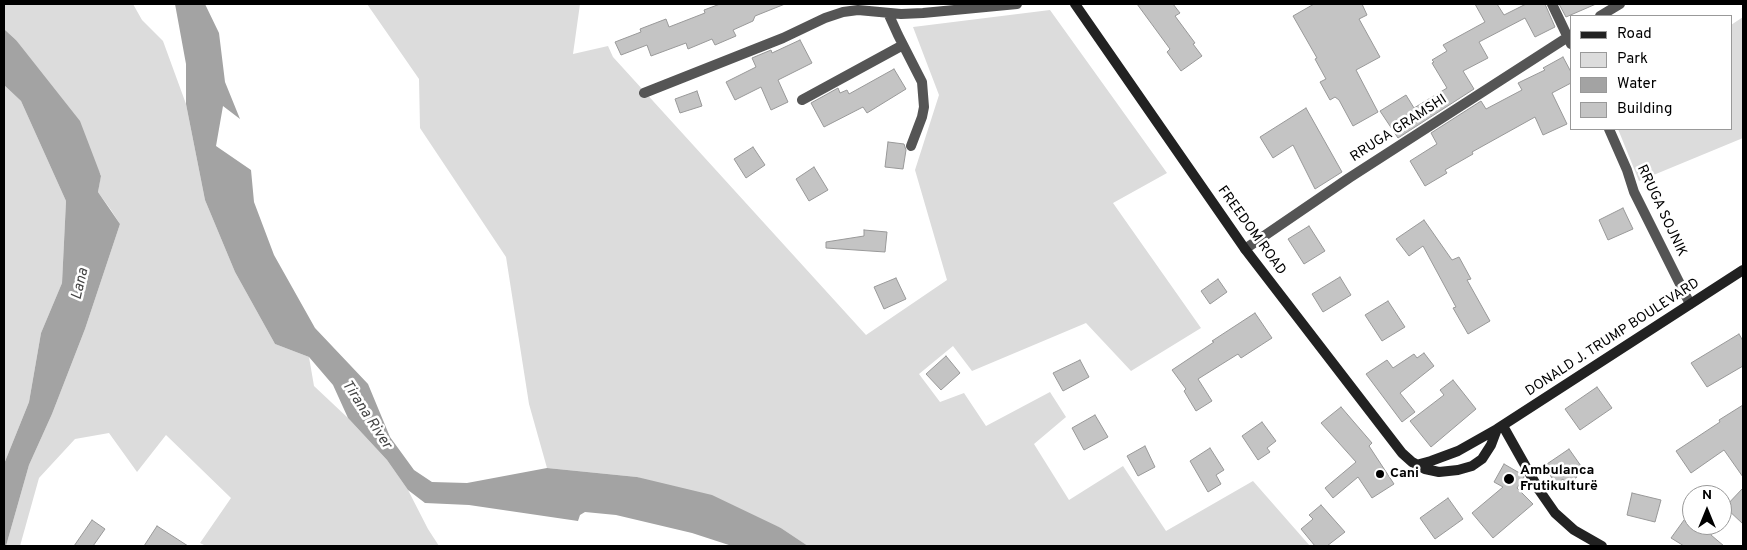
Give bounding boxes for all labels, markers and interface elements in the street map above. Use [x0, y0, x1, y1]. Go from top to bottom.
legend [1570, 15, 1732, 130]
text: Road [1617, 25, 1652, 44]
text: Park [1617, 50, 1648, 69]
text: Water [1617, 75, 1656, 94]
street label: RRUGA GRAMSHI [1348, 92, 1450, 166]
text: Building [1617, 100, 1672, 119]
street label: RRUGA SOJNIK [1632, 163, 1690, 259]
street label: FREEDOM ROAD [1213, 183, 1289, 279]
water label: Lana [69, 267, 93, 301]
street label: DONALD J. TRUMP BOULEVARD [1523, 275, 1703, 401]
water label: Tirana River [337, 377, 395, 453]
place label: Ambulanca Frutikulturë [1520, 463, 1598, 496]
place label: Cani [1390, 466, 1419, 482]
marker: Cani [1374, 468, 1386, 480]
marker: Ambulanca Frutikulturë [1502, 472, 1516, 486]
north arrow [1682, 485, 1732, 535]
text: N [1702, 487, 1712, 504]

